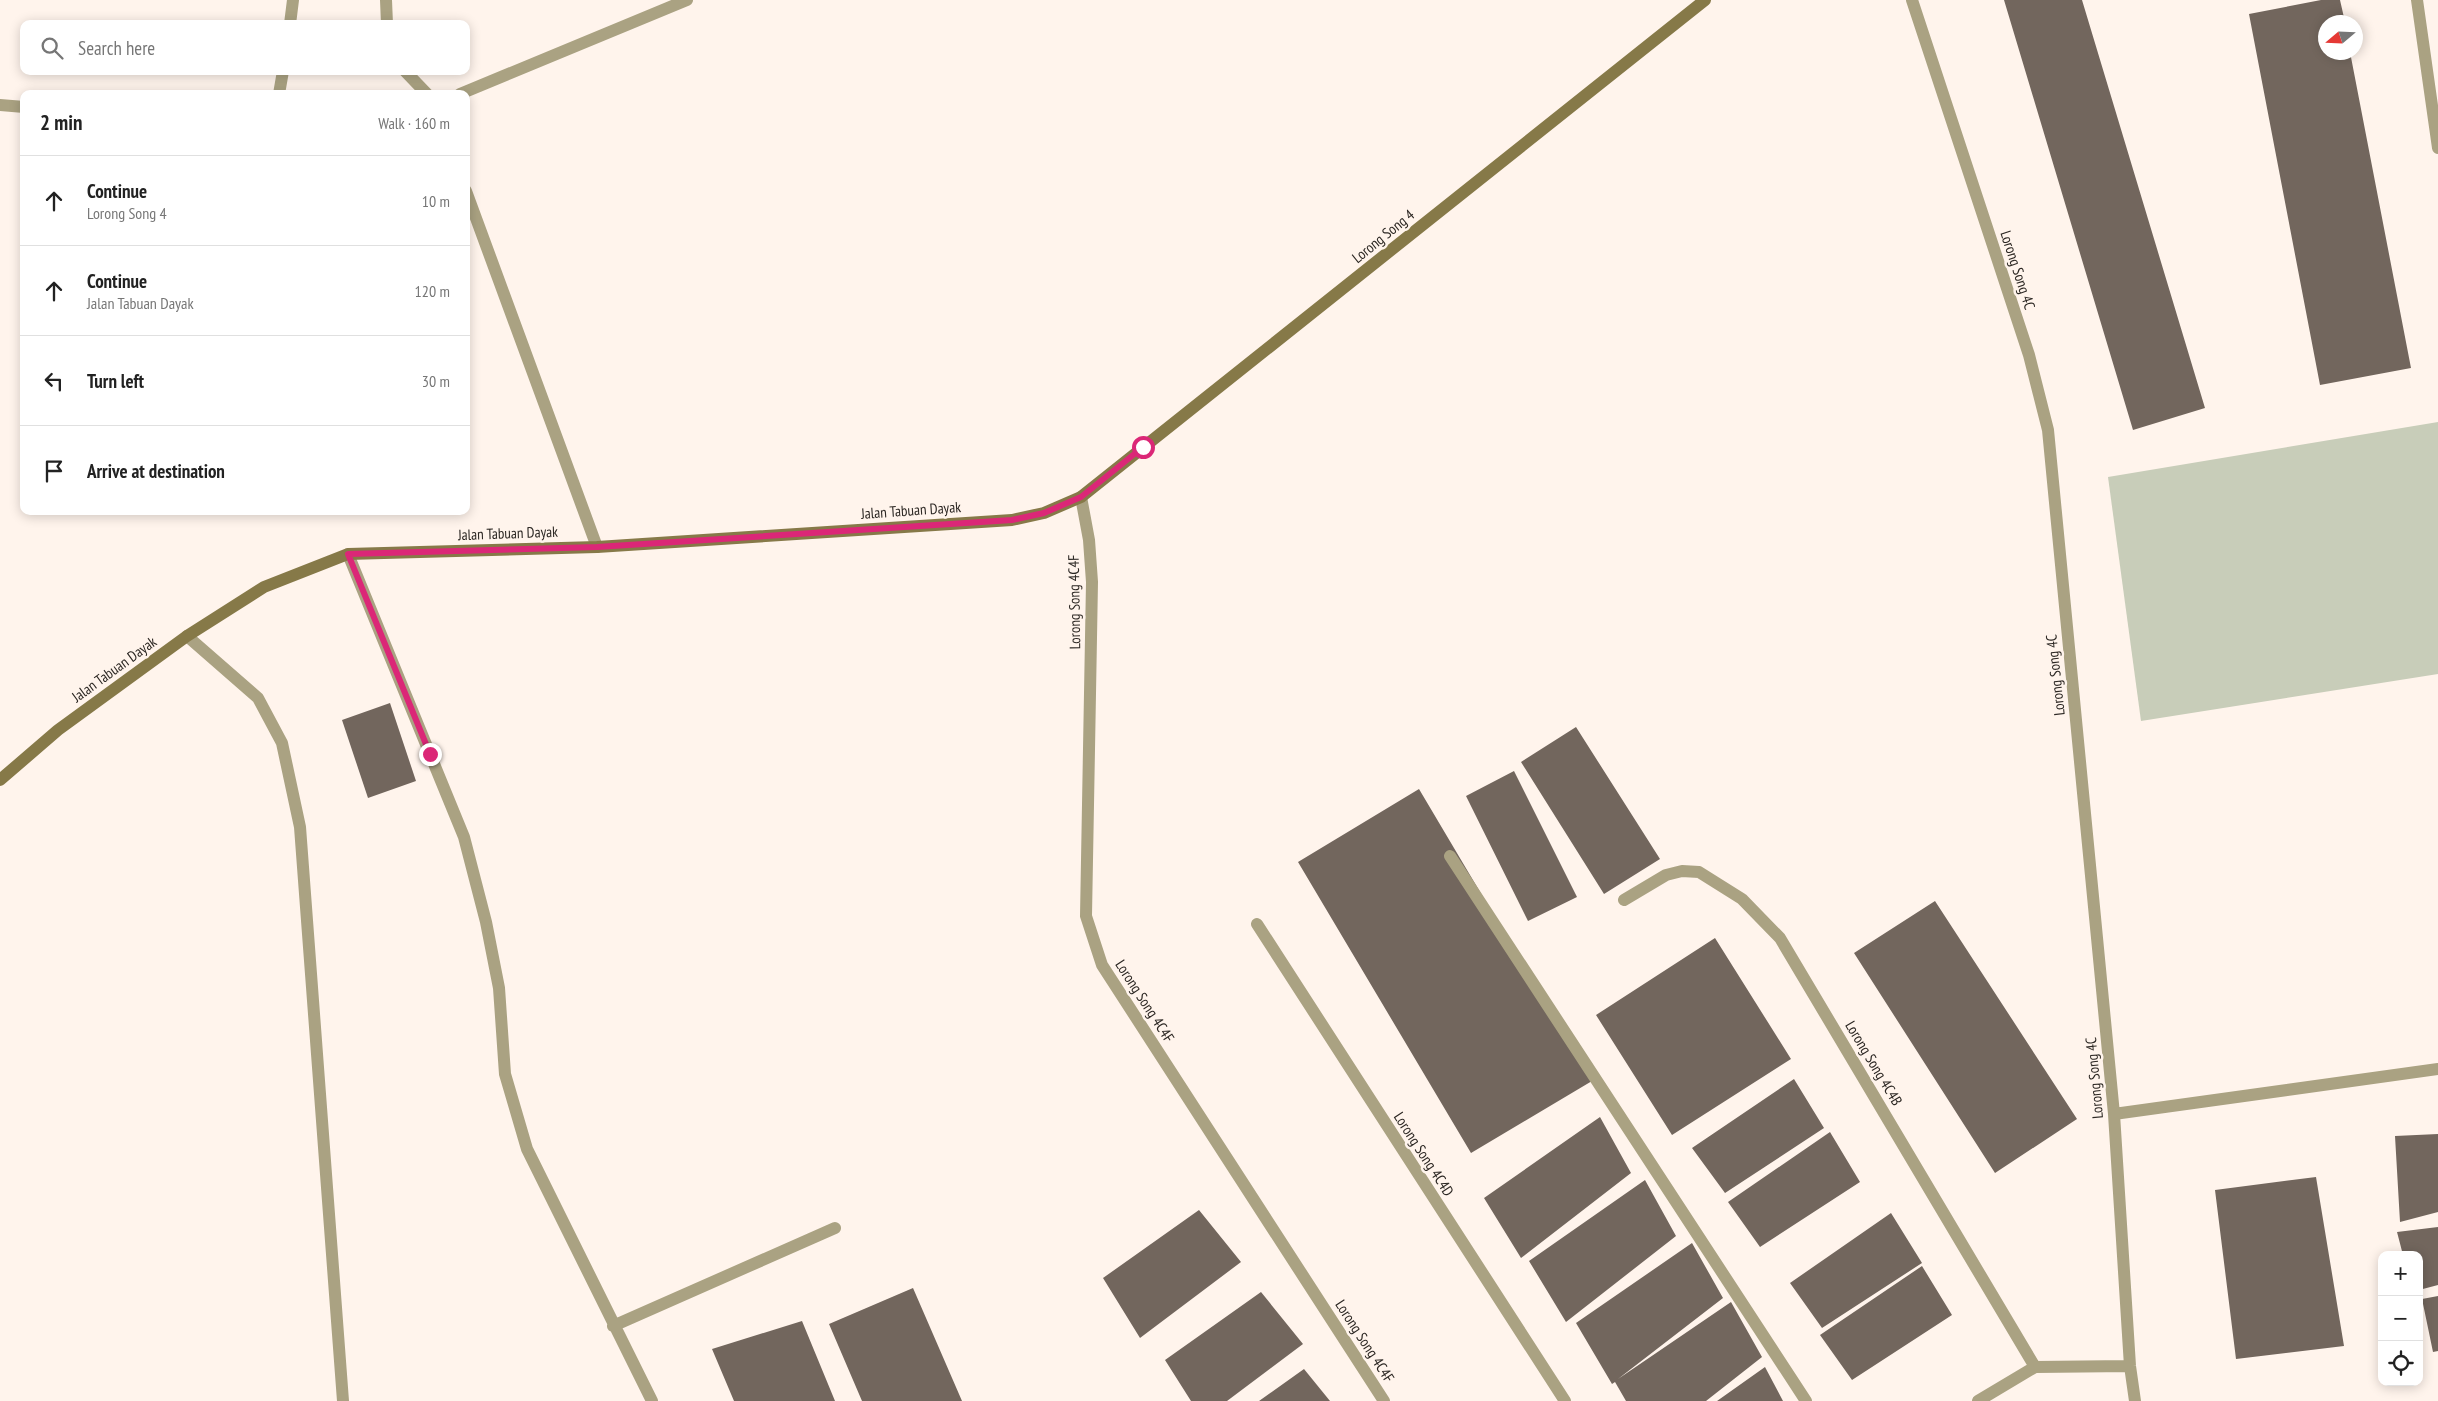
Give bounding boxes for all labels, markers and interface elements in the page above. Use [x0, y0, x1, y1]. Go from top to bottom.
north arrow [2318, 15, 2363, 60]
search box [20, 20, 470, 75]
icon: search [38, 34, 66, 62]
text: Search here [78, 36, 155, 60]
text: 2 min [40, 109, 82, 136]
text: Walk · 160 m [378, 113, 450, 133]
text: Continue [87, 179, 147, 203]
icon: ahead [40, 187, 68, 215]
text: 10 m [422, 191, 450, 211]
text: Lorong Song 4 [87, 203, 167, 223]
street label: Lorong Song 4 [1348, 205, 1418, 267]
street label: Lorong Song 4C [1996, 228, 2040, 312]
text: Continue [87, 269, 147, 293]
icon: ahead [40, 277, 68, 305]
text: 120 m [415, 281, 450, 301]
text: Jalan Tabuan Dayak [87, 293, 194, 313]
icon: left [40, 367, 68, 395]
text: Turn left [87, 369, 144, 393]
text: 30 m [422, 371, 450, 391]
route start [1132, 436, 1155, 459]
icon: arrive [40, 457, 68, 485]
text: Arrive at destination [87, 459, 225, 483]
street label: Jalan Tabuan Dayak [859, 497, 962, 523]
street label: Jalan Tabuan Dayak [457, 522, 558, 544]
street label: Lorong Song 4C4F [1064, 555, 1084, 649]
street label: Jalan Tabuan Dayak [67, 632, 160, 707]
street label: Lorong Song 4C [2041, 633, 2069, 717]
route end [419, 743, 442, 766]
street label: Lorong Song 4C4F [1111, 956, 1179, 1046]
street label: Lorong Song 4C4B [1841, 1017, 1907, 1109]
street label: Lorong Song 4C [2081, 1036, 2107, 1120]
street label: Lorong Song 4C4D [1390, 1108, 1458, 1200]
map controls [2378, 1251, 2423, 1386]
button: + [2378, 1251, 2423, 1296]
street label: Lorong Song 4C4F [1331, 1296, 1399, 1386]
button: − [2378, 1296, 2423, 1341]
button: locate [2378, 1341, 2423, 1386]

